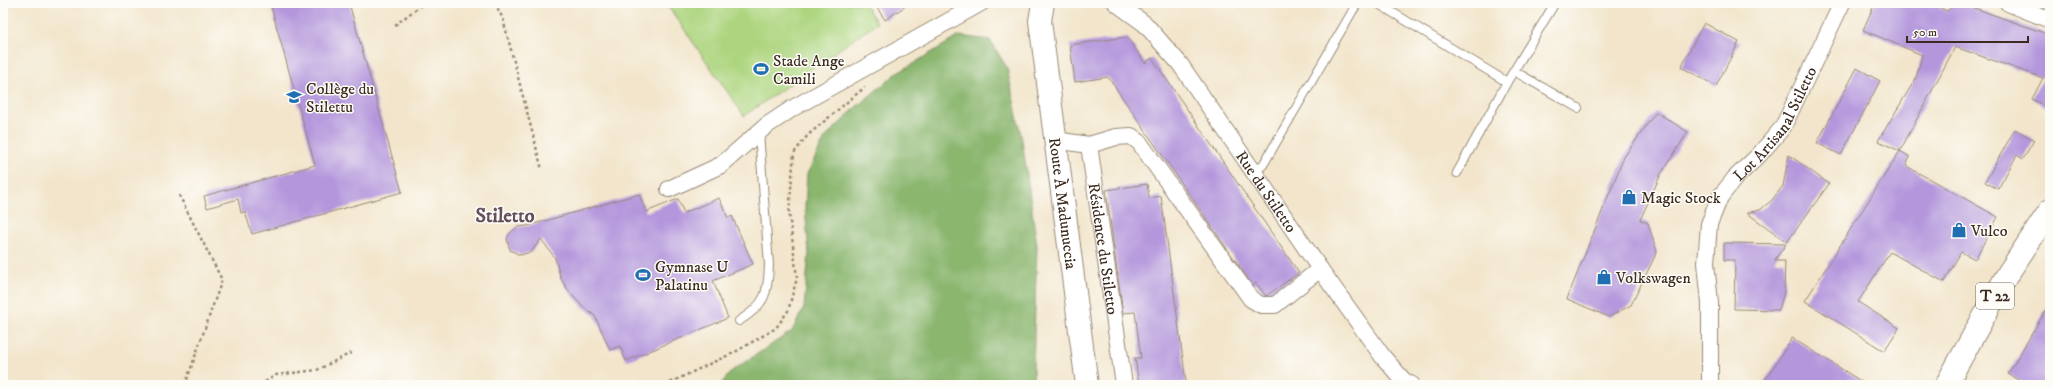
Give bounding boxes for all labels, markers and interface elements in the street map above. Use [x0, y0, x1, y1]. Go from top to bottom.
scale bar [1907, 18, 2028, 44]
text: 50 m [1913, 25, 1937, 40]
place label: Stade Ange Camili [773, 51, 845, 89]
sports icon: Stade Ange Camili [752, 60, 770, 78]
street label: Lot Artisanal Stiletto [1729, 63, 1821, 186]
place label: Collège du Stilettu [306, 79, 374, 117]
school or university icon: Collège du Stilettu [285, 88, 303, 106]
street label: Route À Madunuccia [1044, 136, 1081, 271]
street label: Rue du Stiletto [1231, 147, 1301, 237]
street label: Résidence du Stiletto [1084, 182, 1123, 316]
shop icon: Magic Stock [1620, 188, 1638, 206]
place label: Magic Stock [1641, 188, 1721, 208]
district label: Stiletto [476, 204, 535, 229]
shop icon: Vulco [1950, 221, 1968, 239]
place label: Vulco [1970, 221, 2008, 241]
place label: Gymnase U Palatinu [655, 257, 729, 295]
sports icon: Gymnase U Palatinu [634, 266, 652, 284]
shop icon: Volkswagen [1595, 268, 1613, 286]
place label: Volkswagen [1615, 268, 1691, 288]
road number: T 22 [1976, 283, 2014, 309]

